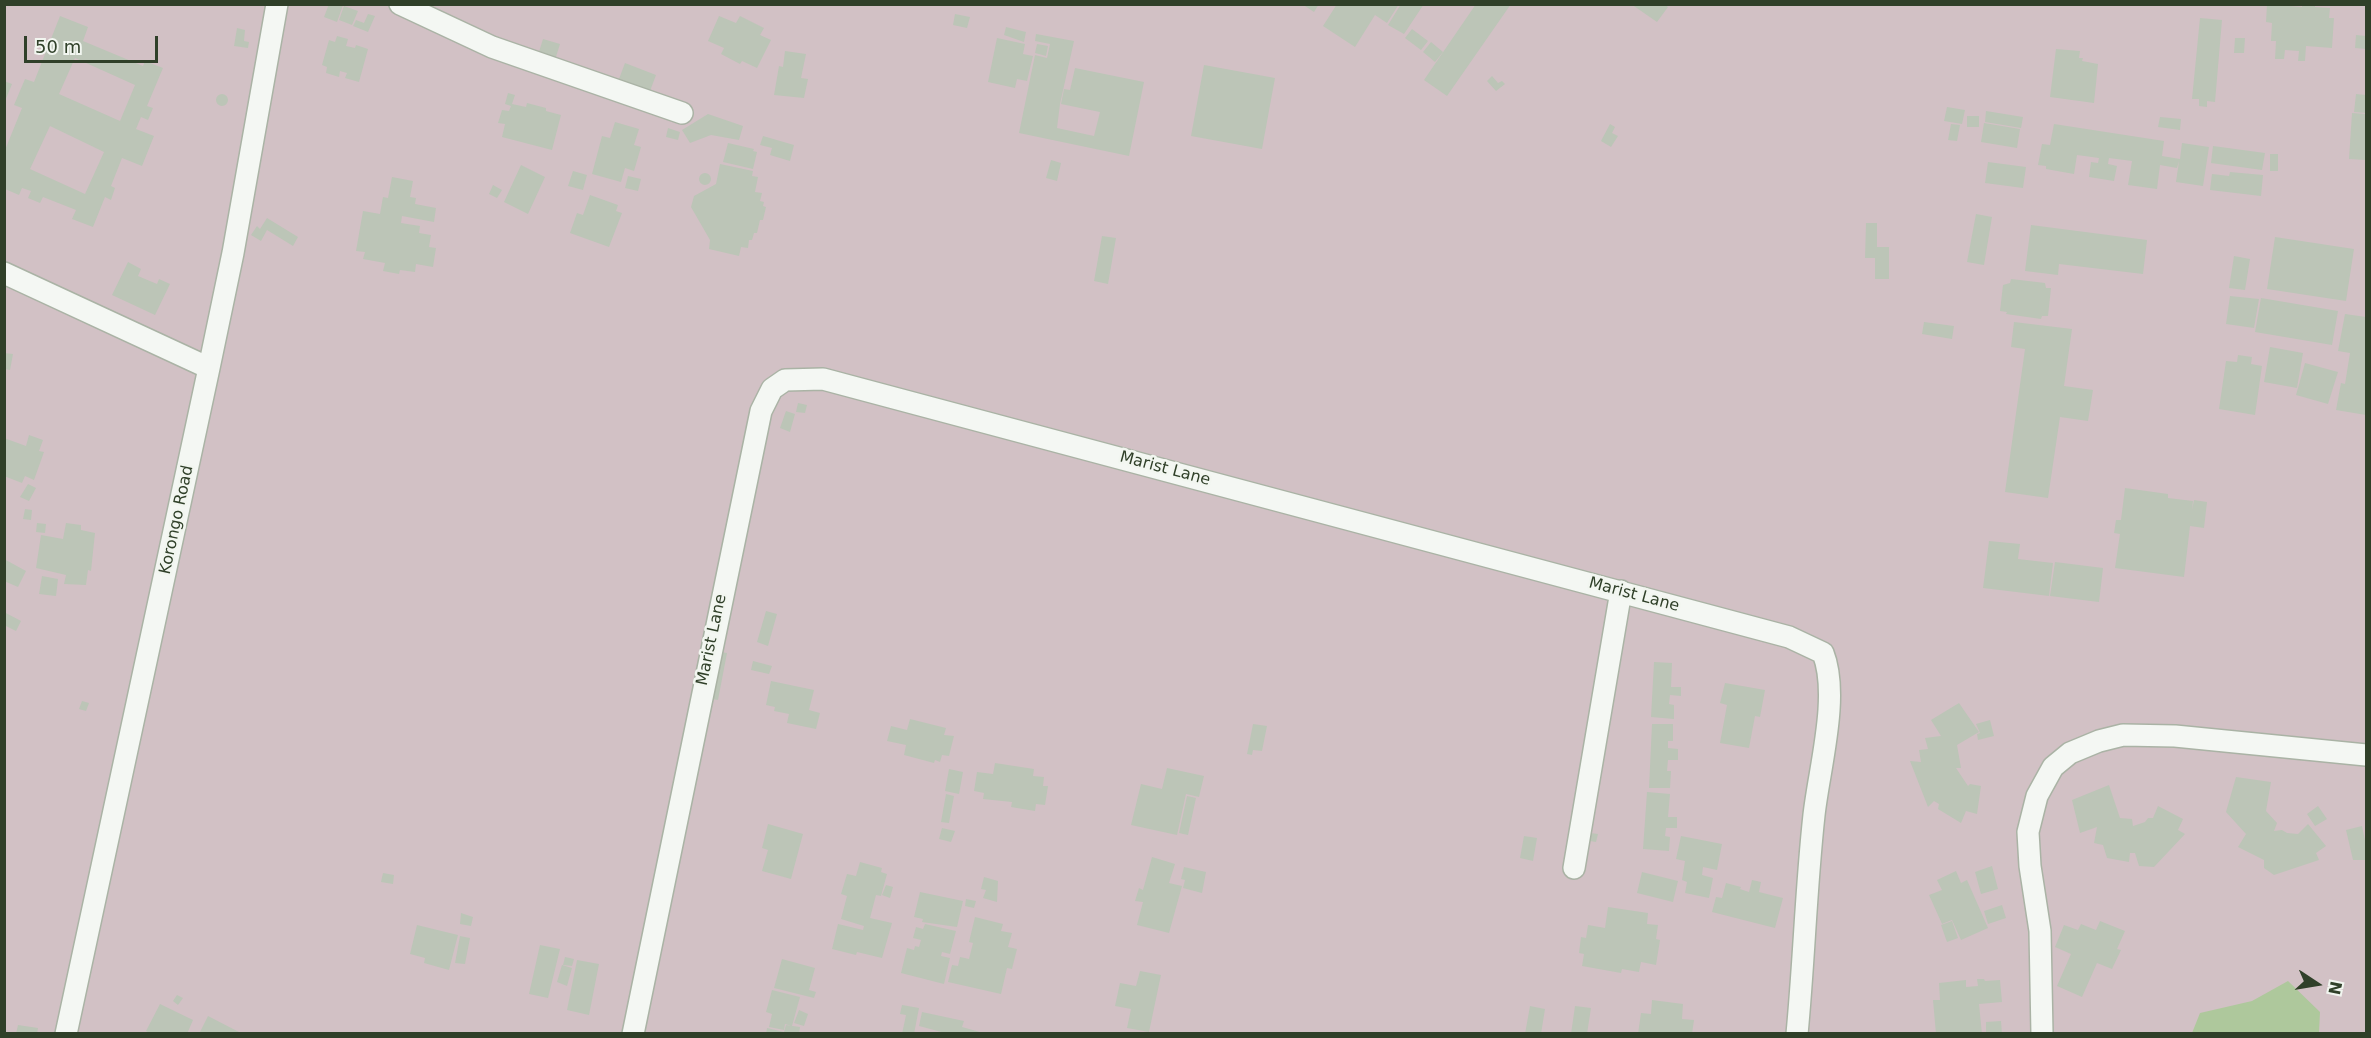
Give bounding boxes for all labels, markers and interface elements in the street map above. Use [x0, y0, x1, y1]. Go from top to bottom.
scale bar [27, 24, 160, 62]
text: 50 m [35, 36, 81, 57]
street label: Marist Lane [1118, 448, 1212, 490]
street label: Korongo Road [156, 464, 198, 576]
street label: Marist Lane [1587, 574, 1681, 616]
street label: Marist Lane [693, 593, 731, 687]
north arrow [2287, 954, 2347, 1014]
text: N [2324, 979, 2346, 996]

